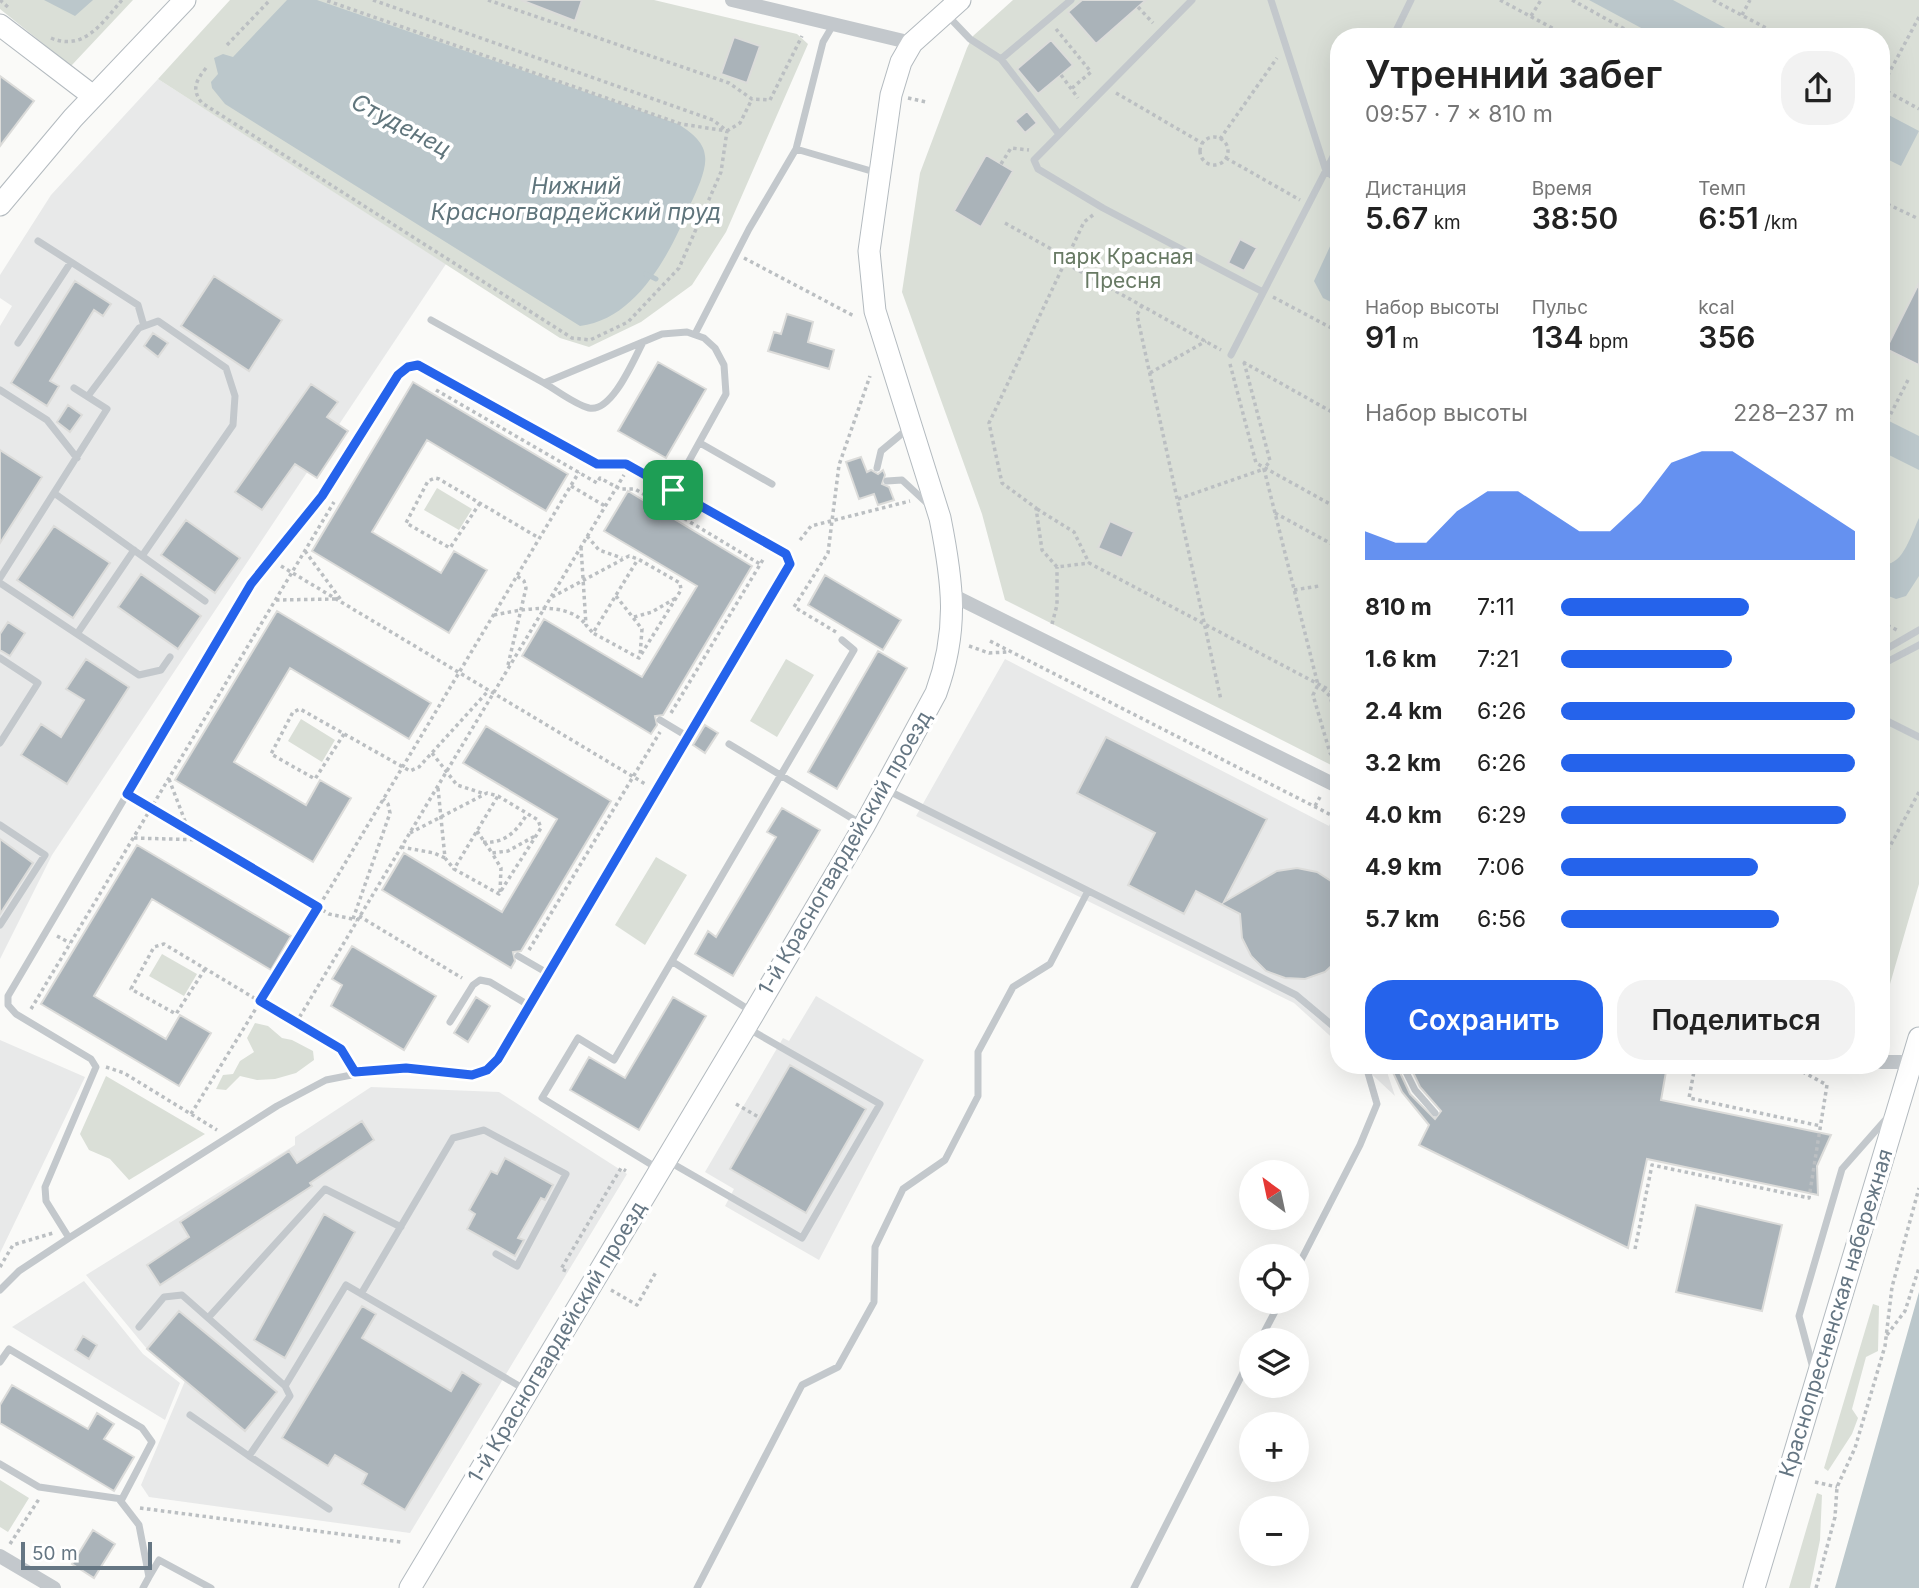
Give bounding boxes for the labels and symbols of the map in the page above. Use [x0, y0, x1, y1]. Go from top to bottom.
water label: Студенец [347, 87, 455, 163]
water label: Нижний Красногвардейский пруд [431, 172, 721, 226]
park label: парк Красная Пресня [1052, 244, 1194, 293]
pin [643, 460, 703, 520]
street label: 1-й Красногвардейский проезд [753, 706, 936, 999]
street label: Краснопресненская набережная [1774, 1146, 1897, 1480]
north arrow [1239, 1160, 1309, 1230]
street label: 1-й Красногвардейский проезд [462, 1196, 651, 1487]
scale bar [21, 1539, 152, 1571]

